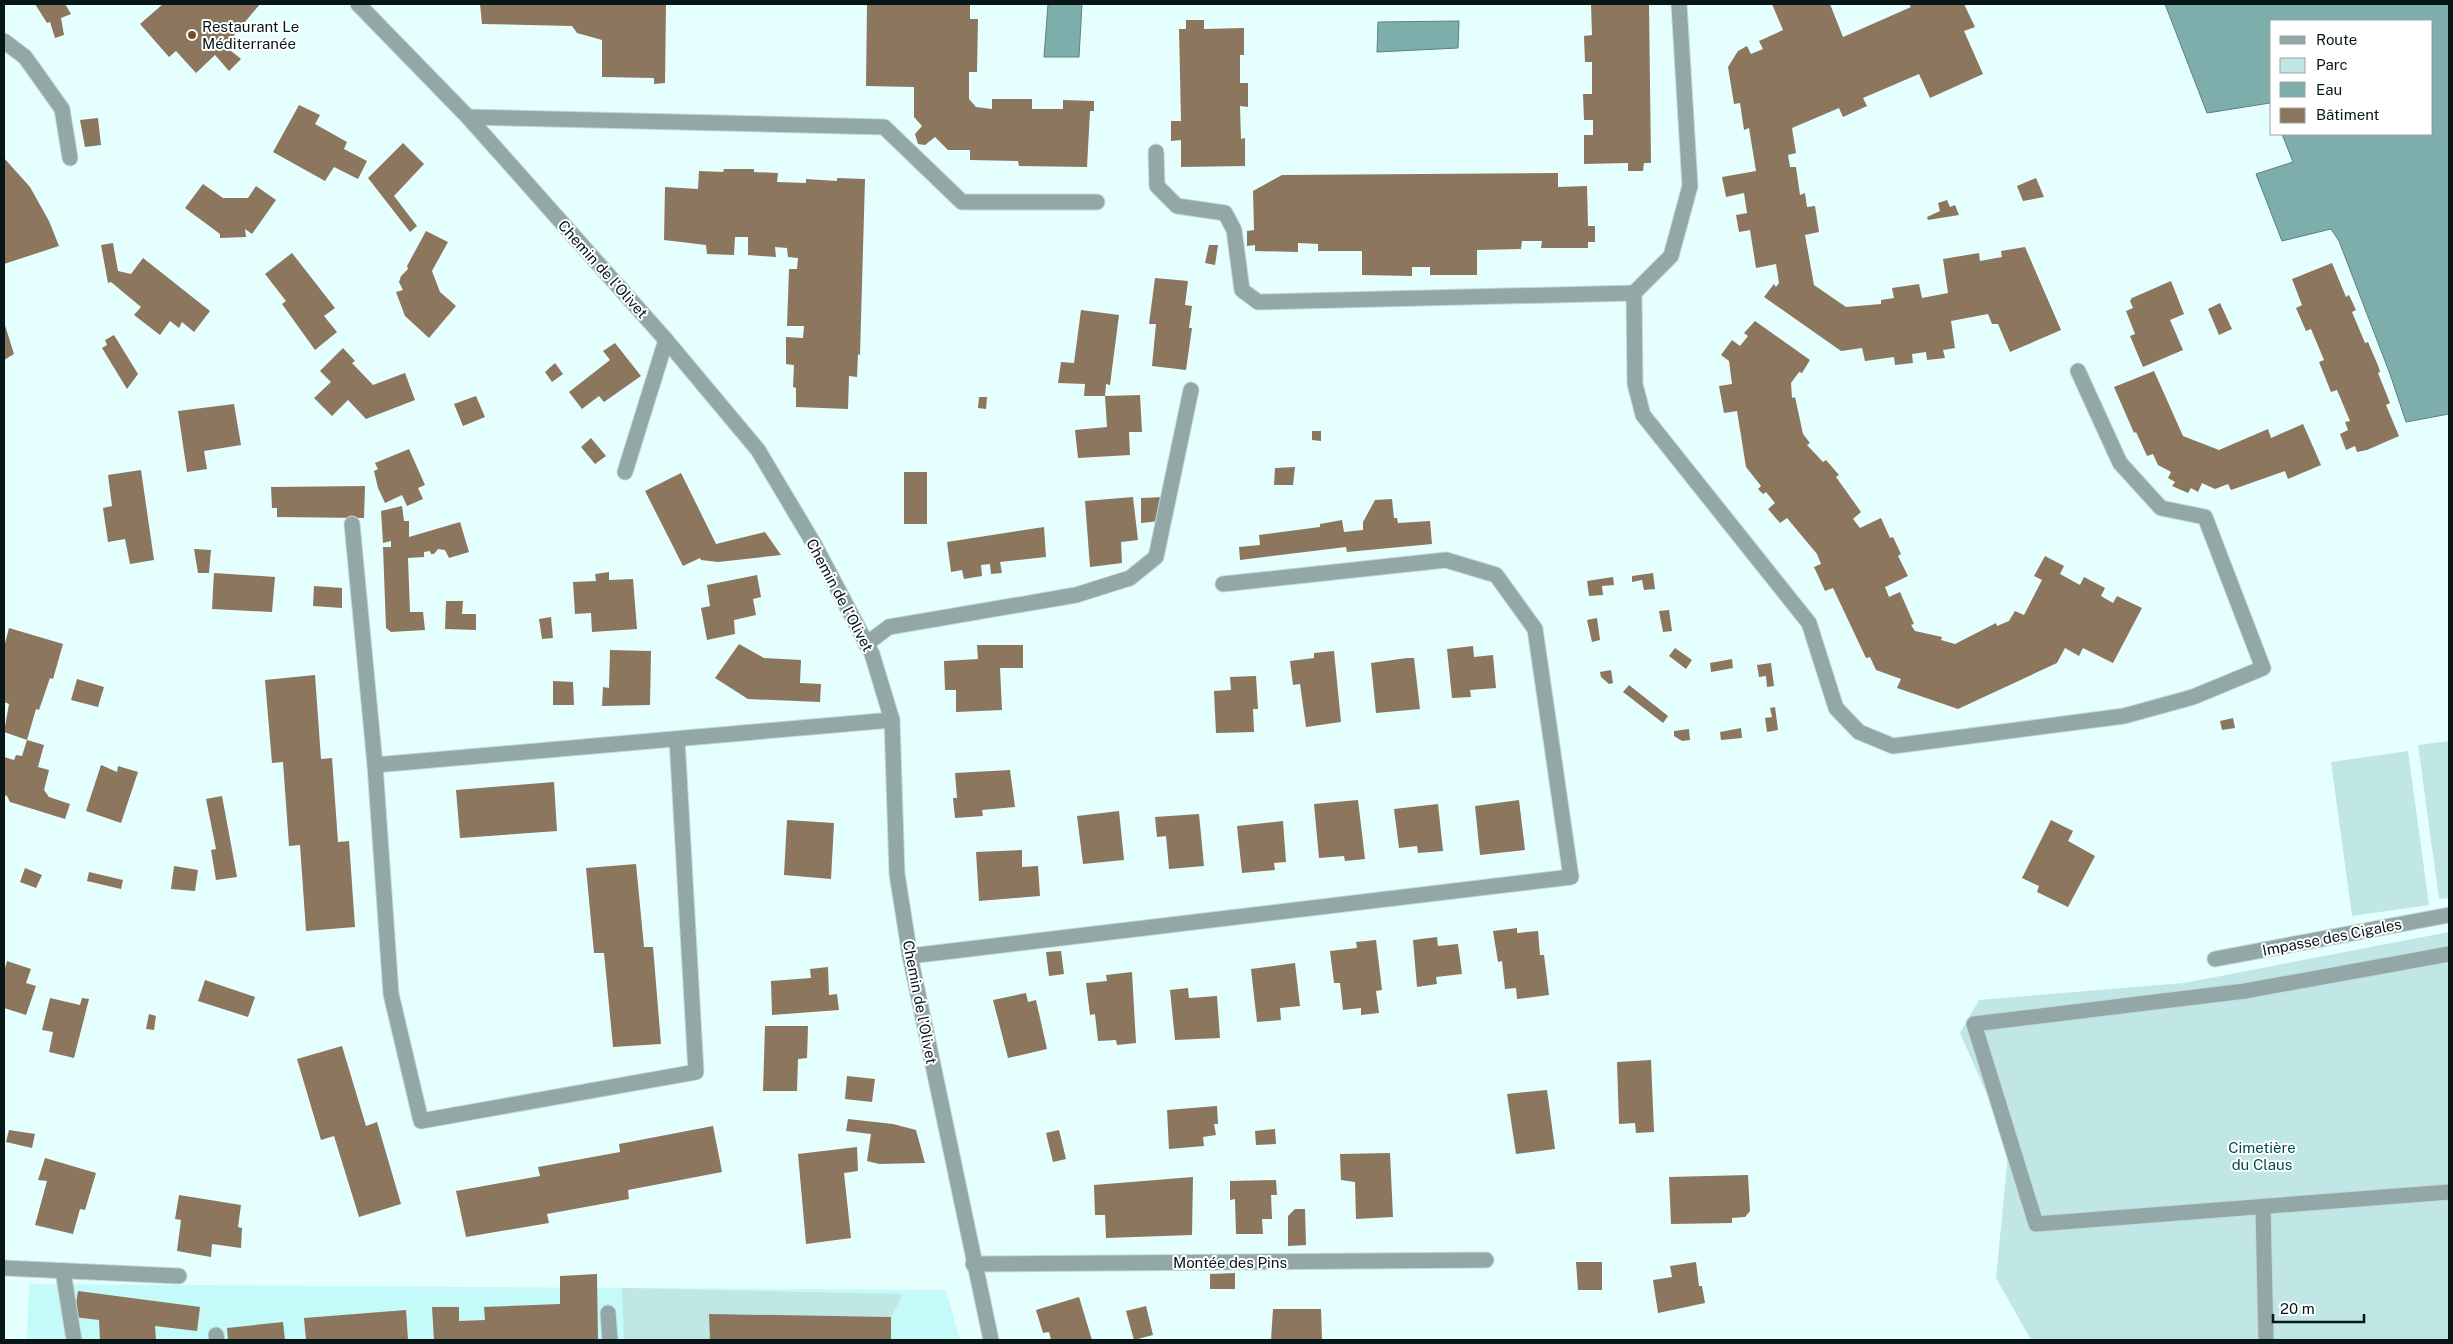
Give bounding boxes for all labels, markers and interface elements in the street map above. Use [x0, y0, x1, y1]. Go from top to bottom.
place label: Restaurant Le Méditerranée [202, 18, 299, 52]
legend [2270, 20, 2433, 135]
marker: Restaurant Le Méditerranée [186, 29, 198, 41]
text: Route [2316, 31, 2357, 48]
text: Parc [2316, 56, 2348, 73]
text: Eau [2316, 81, 2342, 98]
text: Bâtiment [2316, 106, 2379, 123]
street label: Chemin de l'Olivet [555, 217, 651, 321]
street label: Chemin de l'Olivet [803, 536, 877, 655]
street label: Impasse des Cigales [2261, 915, 2403, 959]
street label: Chemin de l'Olivet [900, 939, 940, 1065]
park label: Cimetière du Claus [2228, 1139, 2296, 1173]
street label: Montée des Pins [1173, 1254, 1287, 1271]
scale bar [2273, 1292, 2364, 1324]
text: 20 m [2280, 1300, 2315, 1317]

